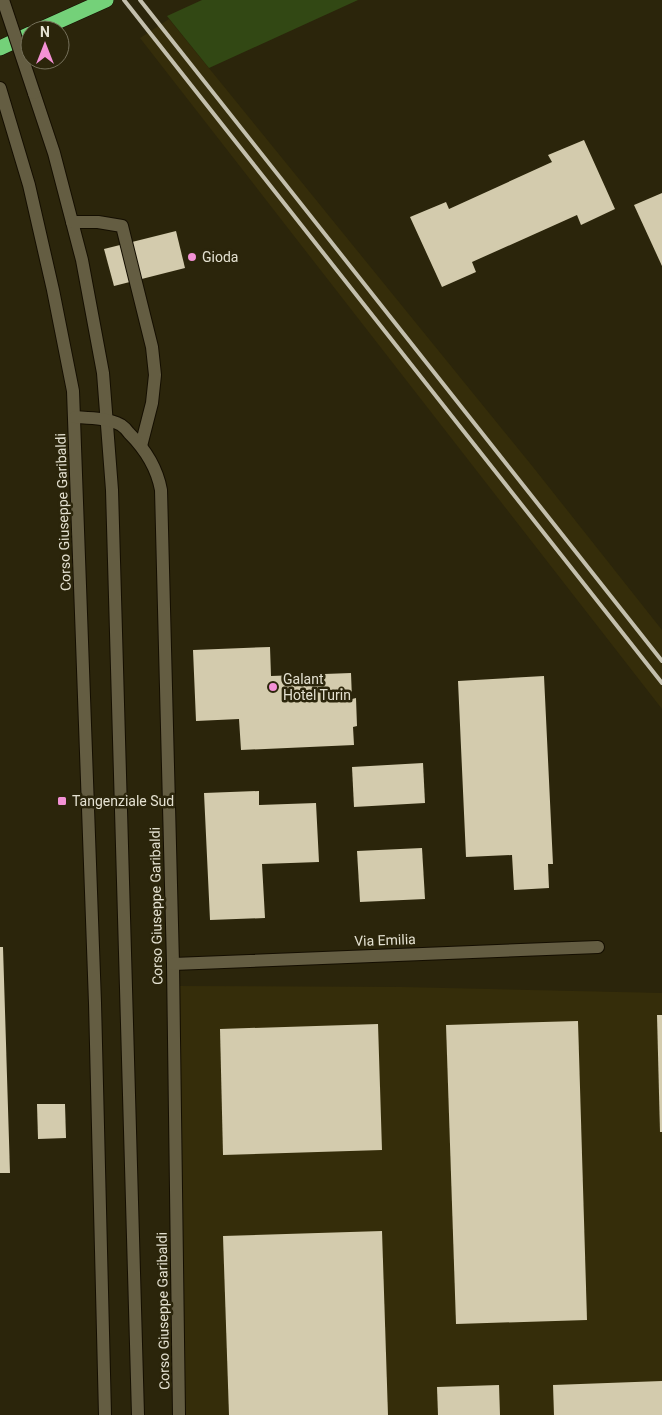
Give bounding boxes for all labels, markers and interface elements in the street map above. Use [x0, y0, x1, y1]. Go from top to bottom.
north arrow [20, 20, 70, 70]
text: N [40, 24, 50, 40]
place label: Gioda [202, 249, 238, 265]
marker: Gioda [186, 251, 198, 263]
street label: Corso Giuseppe Garibaldi [52, 433, 74, 591]
place label: Galant Hotel Turin [283, 671, 351, 703]
marker: Galant Hotel Turin [267, 681, 279, 693]
place label: Tangenziale Sud [72, 793, 174, 809]
marker: Tangenziale Sud [56, 795, 68, 807]
street label: Corso Giuseppe Garibaldi [147, 827, 165, 985]
street label: Via Emilia [354, 931, 416, 949]
street label: Corso Giuseppe Garibaldi [154, 1232, 172, 1390]

